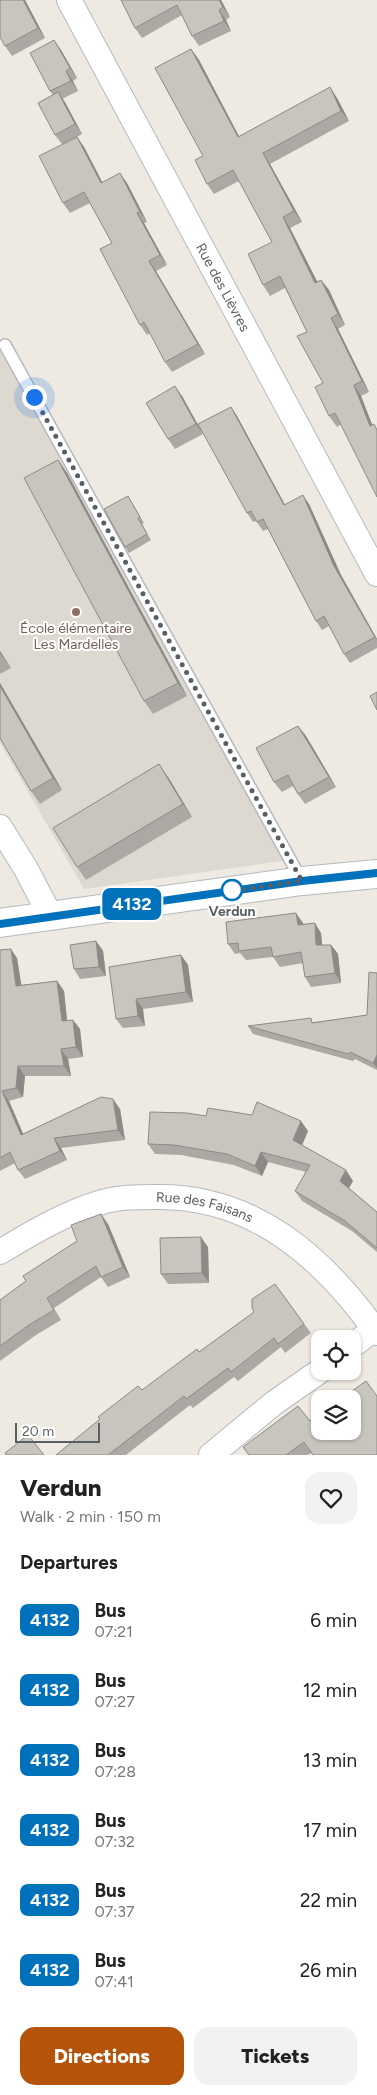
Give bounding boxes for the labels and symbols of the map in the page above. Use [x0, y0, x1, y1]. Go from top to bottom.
street label: Rue des Lièvres [192, 240, 253, 335]
your location [22, 385, 47, 410]
marker: École élémentaire Les Mardelles [70, 606, 82, 618]
place label: École élémentaire Les Mardelles [20, 620, 132, 653]
marker: Verdun [221, 879, 243, 901]
line badge: 4132 [97, 888, 167, 920]
place label: Verdun [209, 903, 255, 920]
street label: Rue des Faisans [156, 1189, 256, 1226]
scale bar [15, 1420, 100, 1443]

